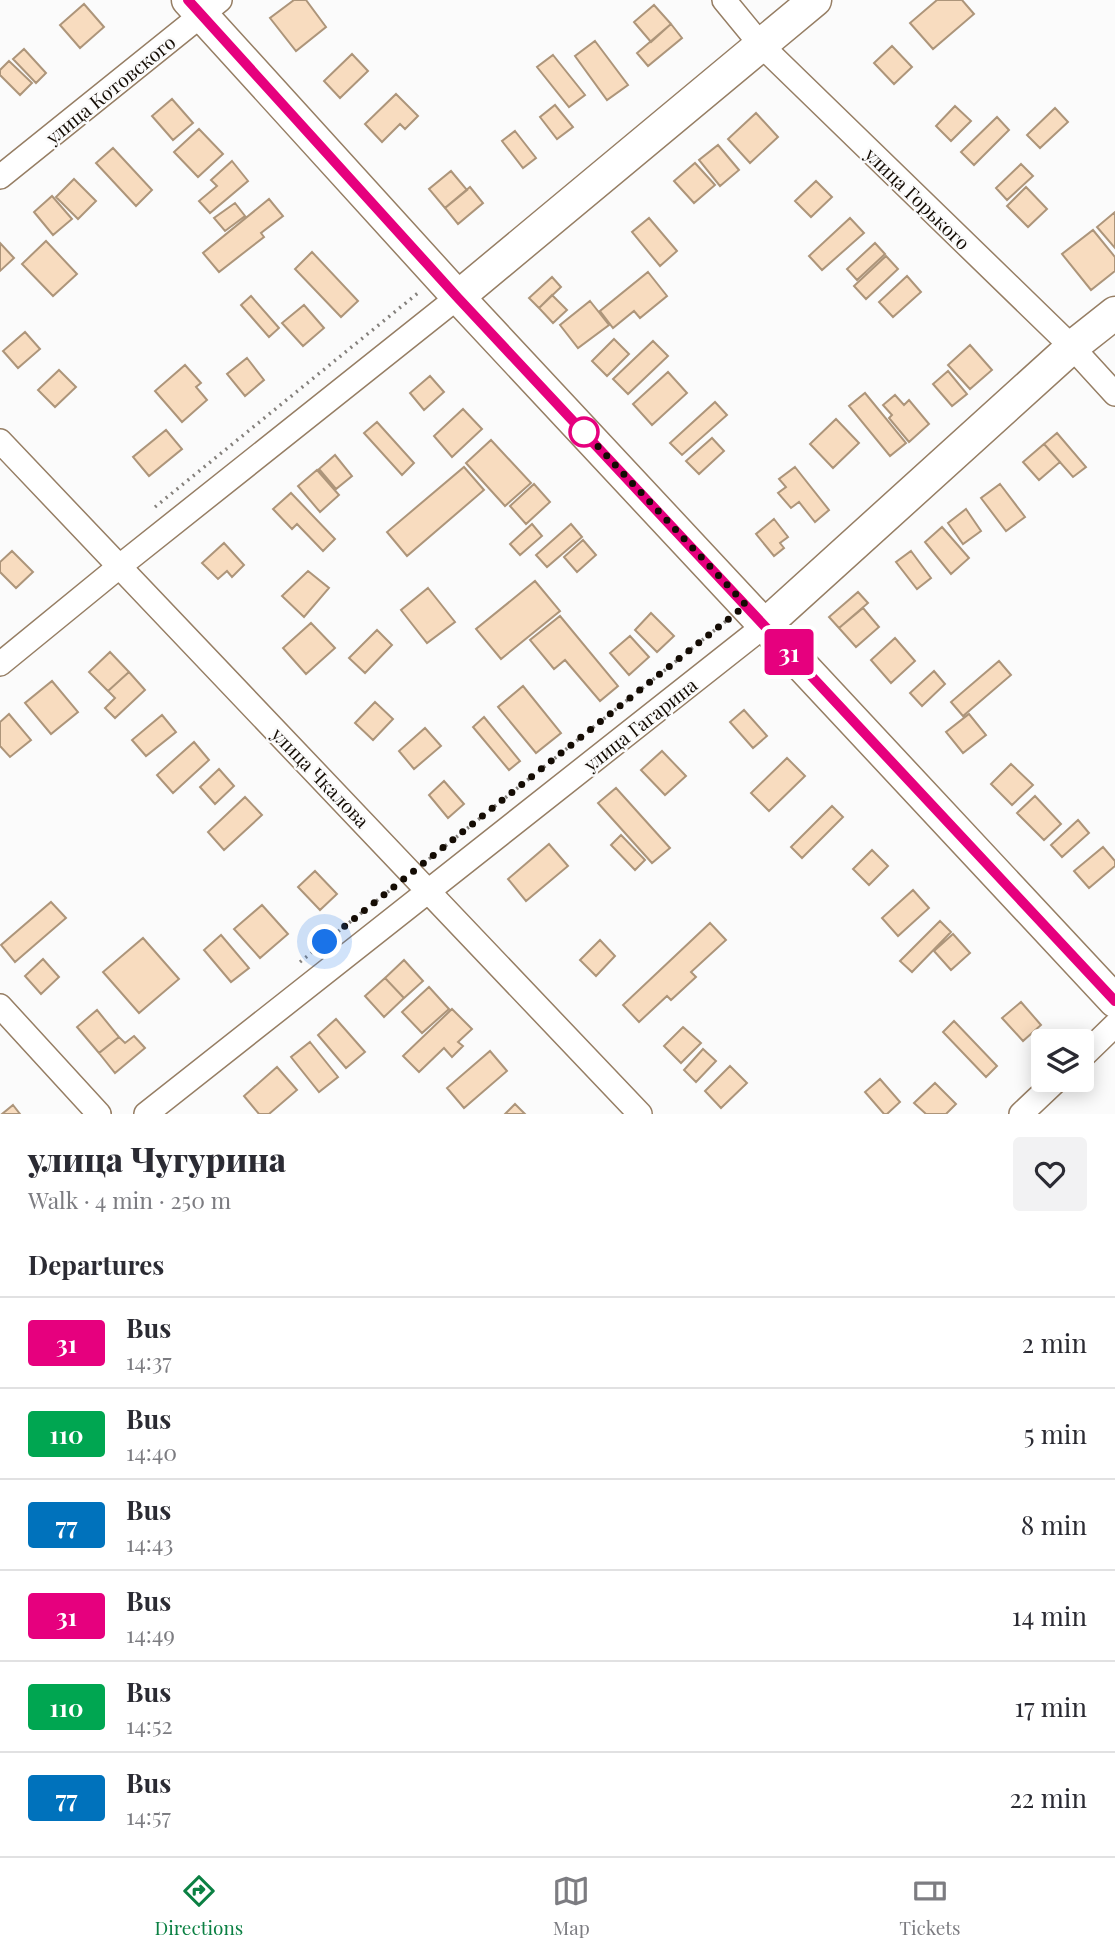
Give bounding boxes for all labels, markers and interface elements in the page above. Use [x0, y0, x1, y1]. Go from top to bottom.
street label: улица Котовского [39, 29, 180, 150]
street label: улица Горького [859, 140, 976, 255]
unlabelled marker [569, 417, 599, 447]
line badge: 31 [758, 629, 820, 675]
text: 31 [779, 636, 799, 668]
street label: улица Гагарина [577, 671, 703, 777]
street label: улица Чкалова [266, 720, 376, 833]
your location [307, 924, 342, 959]
map controls [1031, 1029, 1094, 1092]
button: layers [1031, 1029, 1094, 1092]
text: улица Чугурина [28, 1136, 286, 1180]
button: heart [1013, 1137, 1087, 1211]
text: Walk · 4 min · 250 m [28, 1184, 231, 1215]
text: Departures [28, 1247, 164, 1282]
text: Bus [126, 1310, 171, 1345]
text: 2 min [1022, 1325, 1087, 1360]
text: 31 [56, 1327, 77, 1359]
text: 14:37 [126, 1345, 172, 1376]
text: Bus [126, 1401, 171, 1436]
text: 5 min [1024, 1416, 1087, 1451]
text: 110 [50, 1418, 83, 1450]
text: 14:40 [126, 1436, 177, 1467]
text: Bus [126, 1492, 171, 1527]
text: 8 min [1021, 1507, 1087, 1542]
text: 77 [56, 1509, 77, 1541]
text: 14:43 [126, 1527, 173, 1558]
text: Bus [126, 1583, 171, 1618]
text: 14 min [1012, 1598, 1087, 1633]
text: 31 [56, 1600, 77, 1632]
text: 14:49 [126, 1618, 175, 1649]
text: Bus [126, 1674, 171, 1709]
text: 17 min [1014, 1689, 1087, 1724]
text: 110 [50, 1691, 83, 1723]
text: 14:52 [126, 1709, 173, 1740]
text: Bus [126, 1765, 171, 1800]
text: 22 min [1009, 1780, 1087, 1815]
text: 77 [56, 1782, 77, 1814]
text: 14:57 [126, 1800, 171, 1831]
tab: Directions [154, 1872, 243, 1940]
tab: Map [552, 1872, 590, 1940]
tab: Tickets [899, 1872, 961, 1940]

